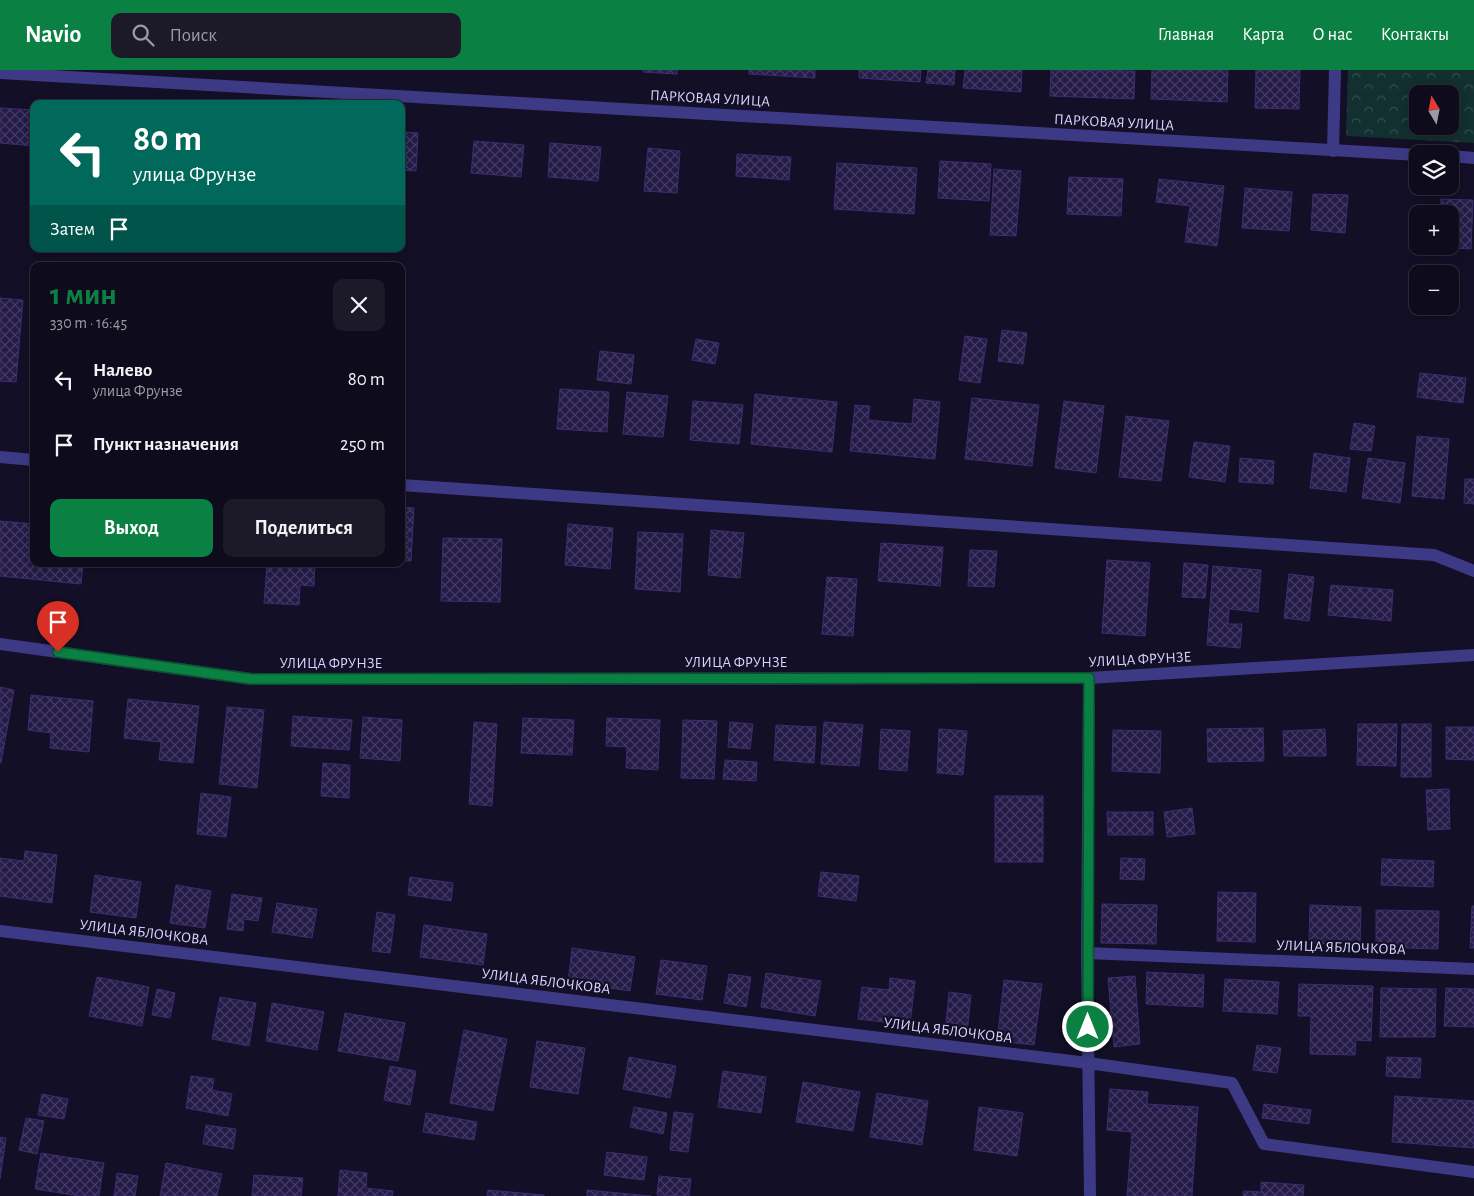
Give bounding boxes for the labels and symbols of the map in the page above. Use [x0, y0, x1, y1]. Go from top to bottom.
north arrow [1409, 85, 1459, 135]
street label: ПАРКОВАЯ УЛИЦА [650, 88, 771, 109]
street label: ПАРКОВАЯ УЛИЦА [1054, 112, 1175, 133]
pin [37, 601, 79, 652]
street label: УЛИЦА ФРУНЗЕ [1088, 649, 1192, 670]
street label: УЛИЦА ФРУНЗЕ [684, 655, 788, 670]
street label: УЛИЦА ФРУНЗЕ [279, 656, 383, 671]
street label: УЛИЦА ЯБЛОЧКОВА [79, 917, 209, 948]
street label: УЛИЦА ЯБЛОЧКОВА [1276, 938, 1406, 957]
street label: УЛИЦА ЯБЛОЧКОВА [481, 966, 611, 997]
position arrow [1061, 1000, 1113, 1052]
street label: УЛИЦА ЯБЛОЧКОВА [883, 1015, 1013, 1046]

